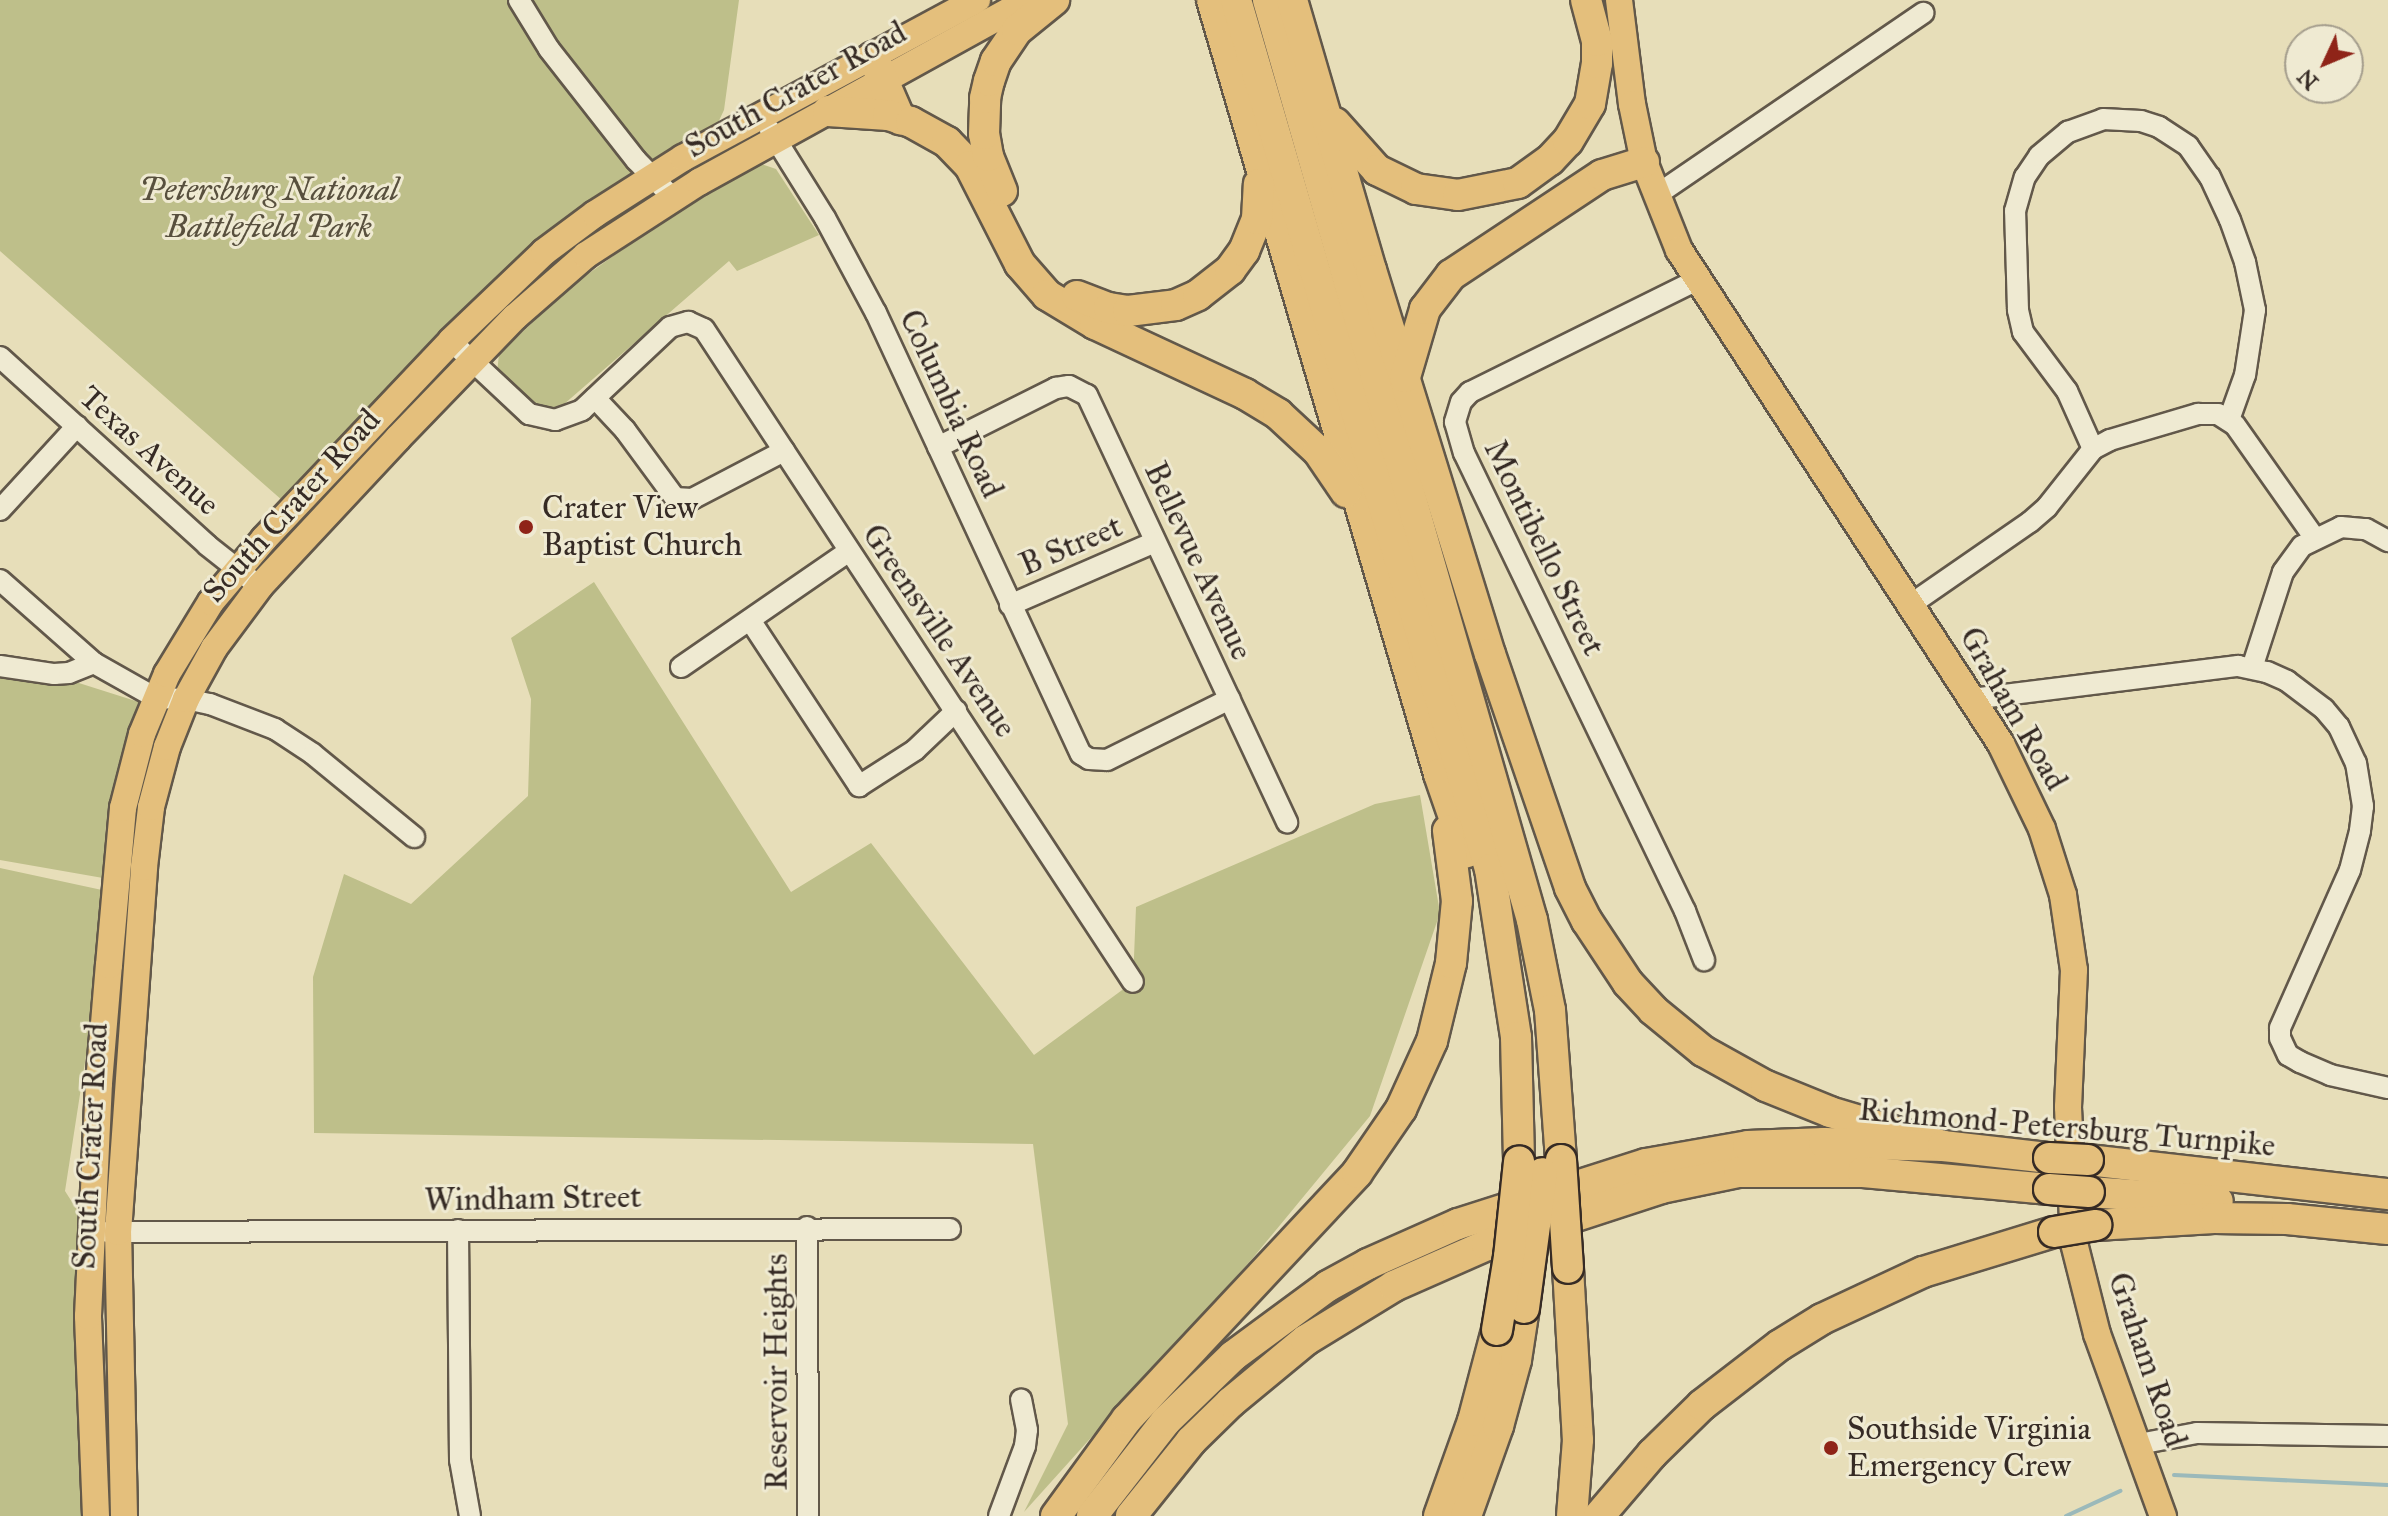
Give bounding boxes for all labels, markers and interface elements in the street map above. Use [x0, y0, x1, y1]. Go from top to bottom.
street label: South Crater Road [679, 13, 913, 167]
north arrow [2284, 24, 2364, 104]
text: N [2292, 64, 2324, 96]
park label: Petersburg National Battlefield Park [140, 172, 398, 247]
street label: Columbia Road [891, 304, 1011, 504]
street label: Texas Avenue [71, 378, 227, 524]
street label: South Crater Road [195, 401, 389, 611]
street label: Montibello Street [1475, 434, 1613, 662]
street label: Bellevue Avenue [1135, 456, 1261, 666]
place label: Crater View Baptist Church [542, 490, 742, 565]
street label: B Street [1014, 507, 1128, 585]
street label: Greensville Avenue [854, 517, 1024, 745]
marker: Crater View Baptist Church [517, 518, 535, 536]
street label: Graham Road [1951, 621, 2075, 797]
street label: South Crater Road [65, 1022, 117, 1270]
street label: Richmond-Petersburg Turnpike [1857, 1091, 2277, 1165]
street label: Windham Street [424, 1178, 642, 1220]
street label: Reservoir Heights [758, 1253, 796, 1491]
street label: Graham Road [2099, 1268, 2195, 1452]
place label: Southside Virginia Emergency Crew [1847, 1411, 2091, 1486]
marker: Southside Virginia Emergency Crew [1822, 1439, 1840, 1457]

